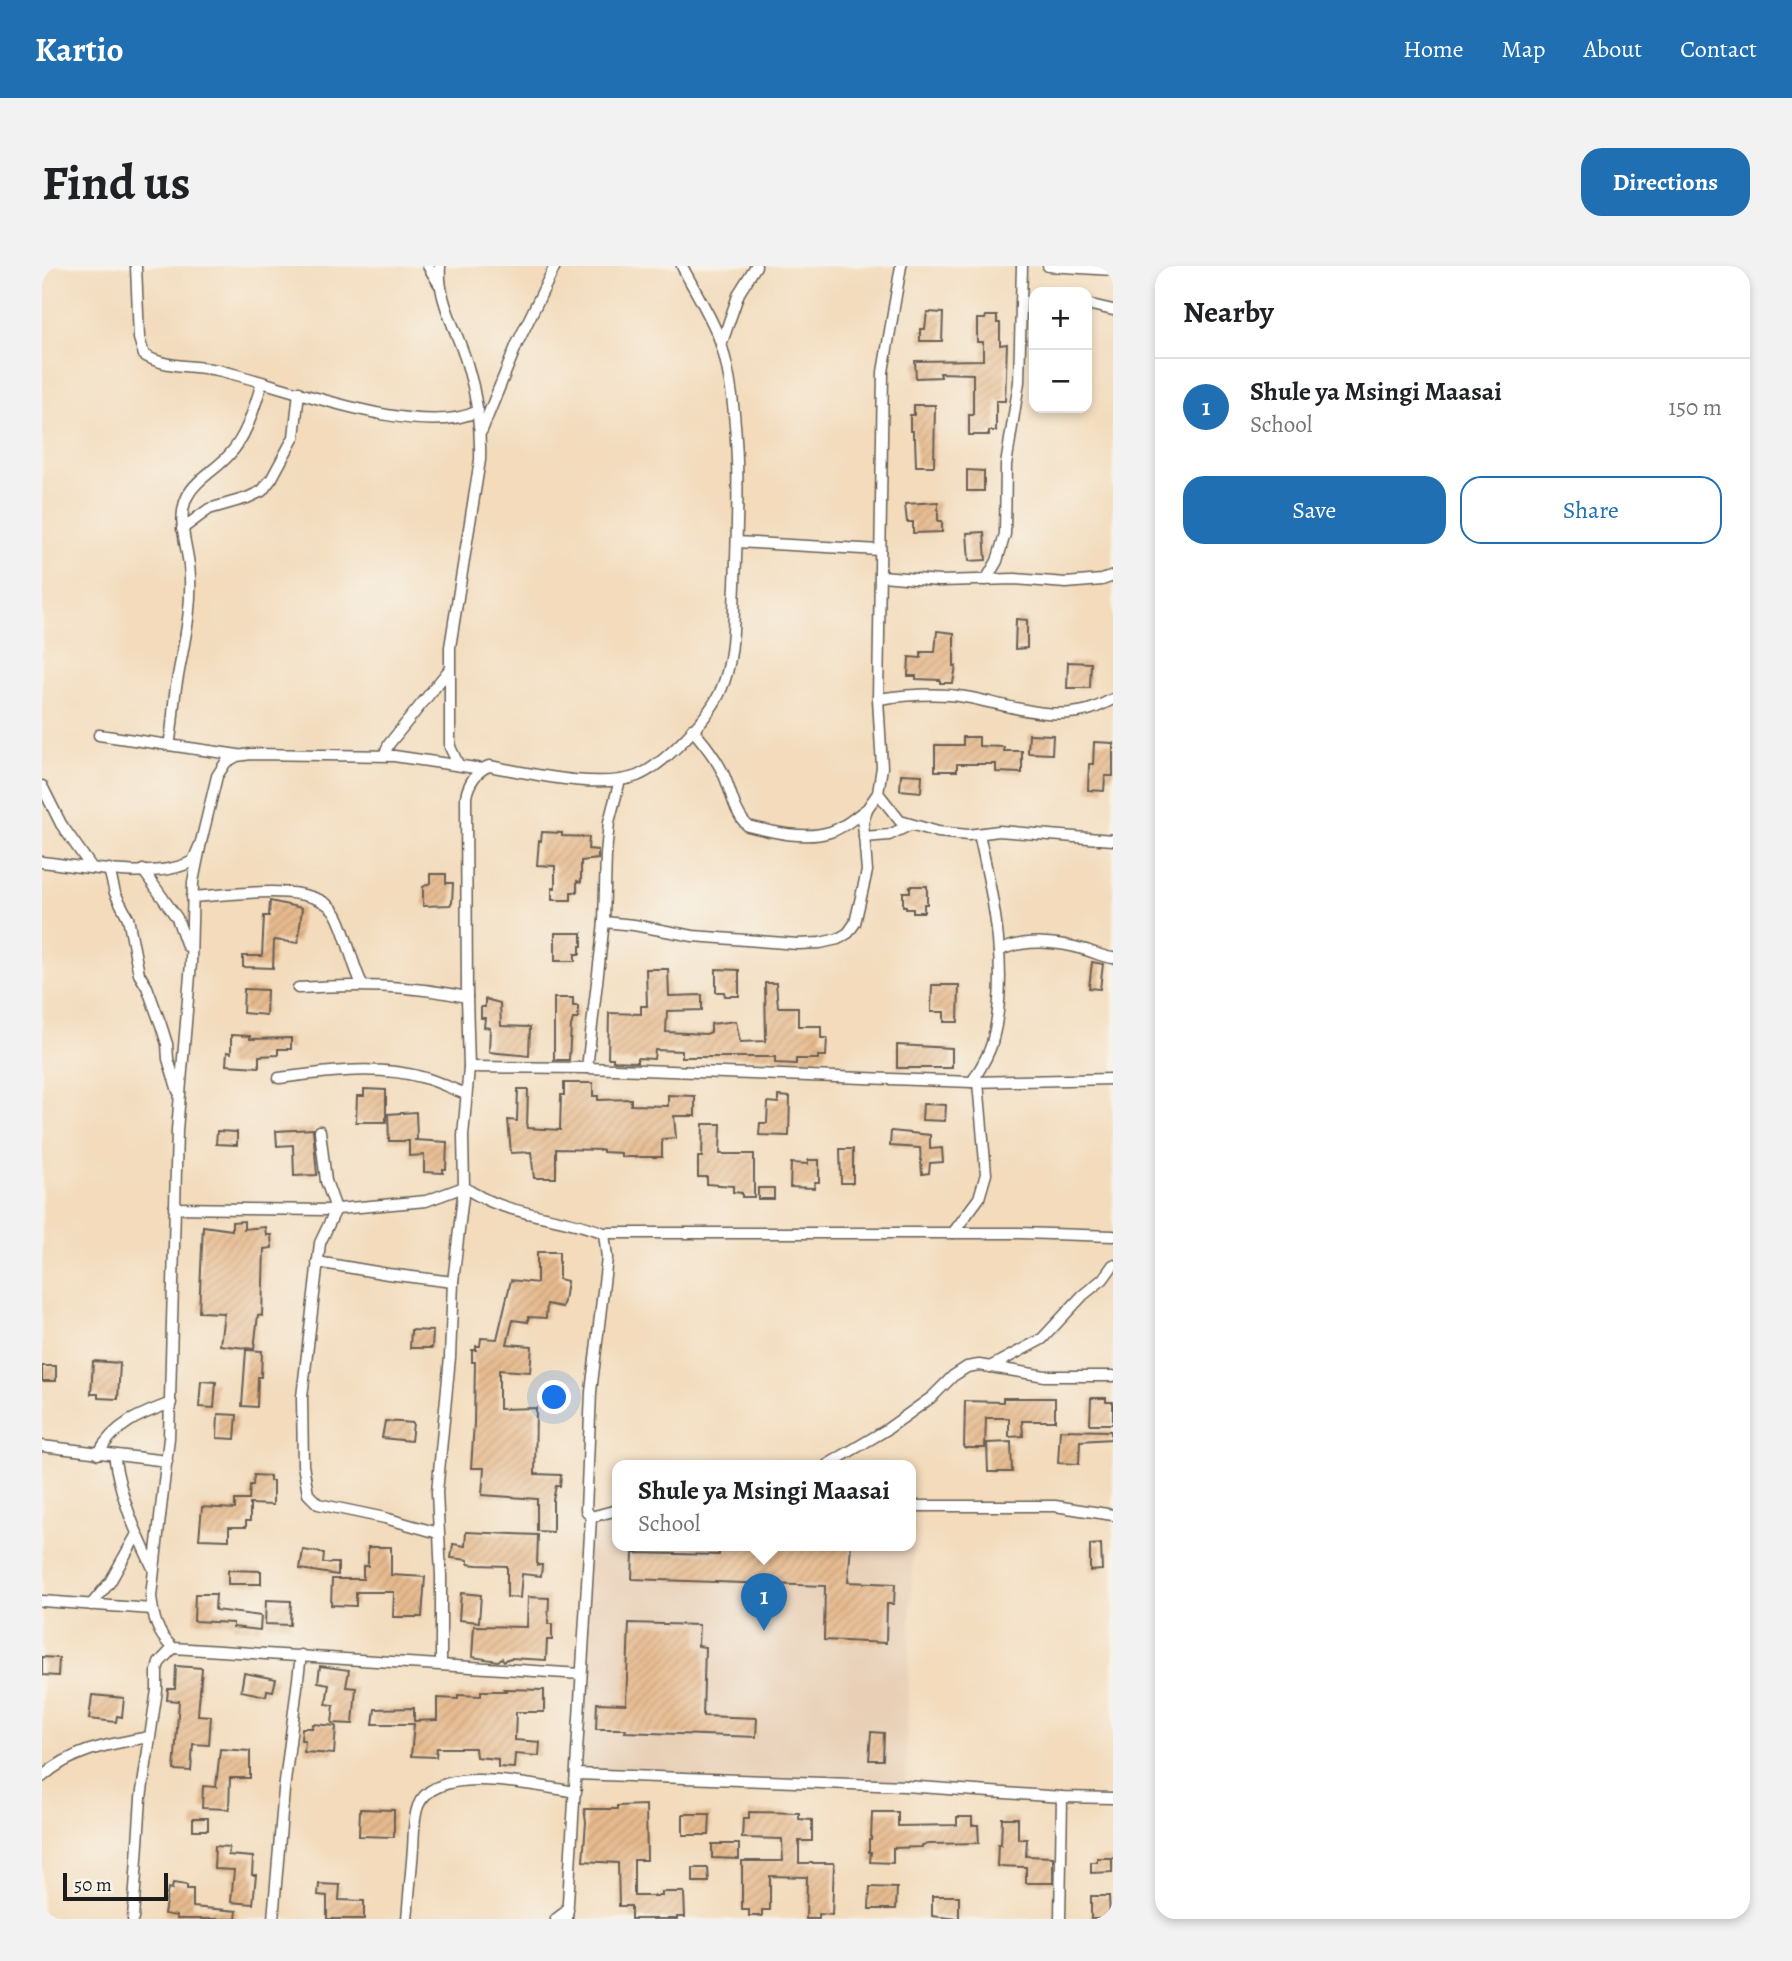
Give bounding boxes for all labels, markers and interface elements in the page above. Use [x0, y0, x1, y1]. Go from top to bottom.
text: Kartio [35, 27, 123, 72]
text: Home [1403, 33, 1464, 65]
text: Map [1502, 33, 1546, 65]
text: About [1584, 33, 1642, 65]
text: Contact [1680, 33, 1757, 65]
button: Directions [1581, 148, 1750, 216]
text: Find us [42, 149, 190, 216]
map controls [1029, 287, 1092, 413]
button: + [1029, 287, 1092, 350]
text: Nearby [1183, 292, 1274, 332]
button: − [1029, 350, 1092, 413]
text: Shule ya Msingi Maasai [1250, 374, 1502, 409]
text: 1 [1202, 392, 1210, 423]
text: 150 m [1668, 392, 1722, 423]
text: School [1250, 409, 1312, 440]
button: Save [1183, 476, 1446, 544]
button: Share [1460, 476, 1722, 544]
your location [537, 1380, 571, 1414]
popup [612, 1460, 916, 1551]
text: Shule ya Msingi Maasai [638, 1473, 890, 1508]
text: School [638, 1508, 700, 1539]
pin: 1 [741, 1573, 787, 1631]
scale bar [63, 1870, 168, 1902]
text: 50 m [74, 1872, 112, 1898]

